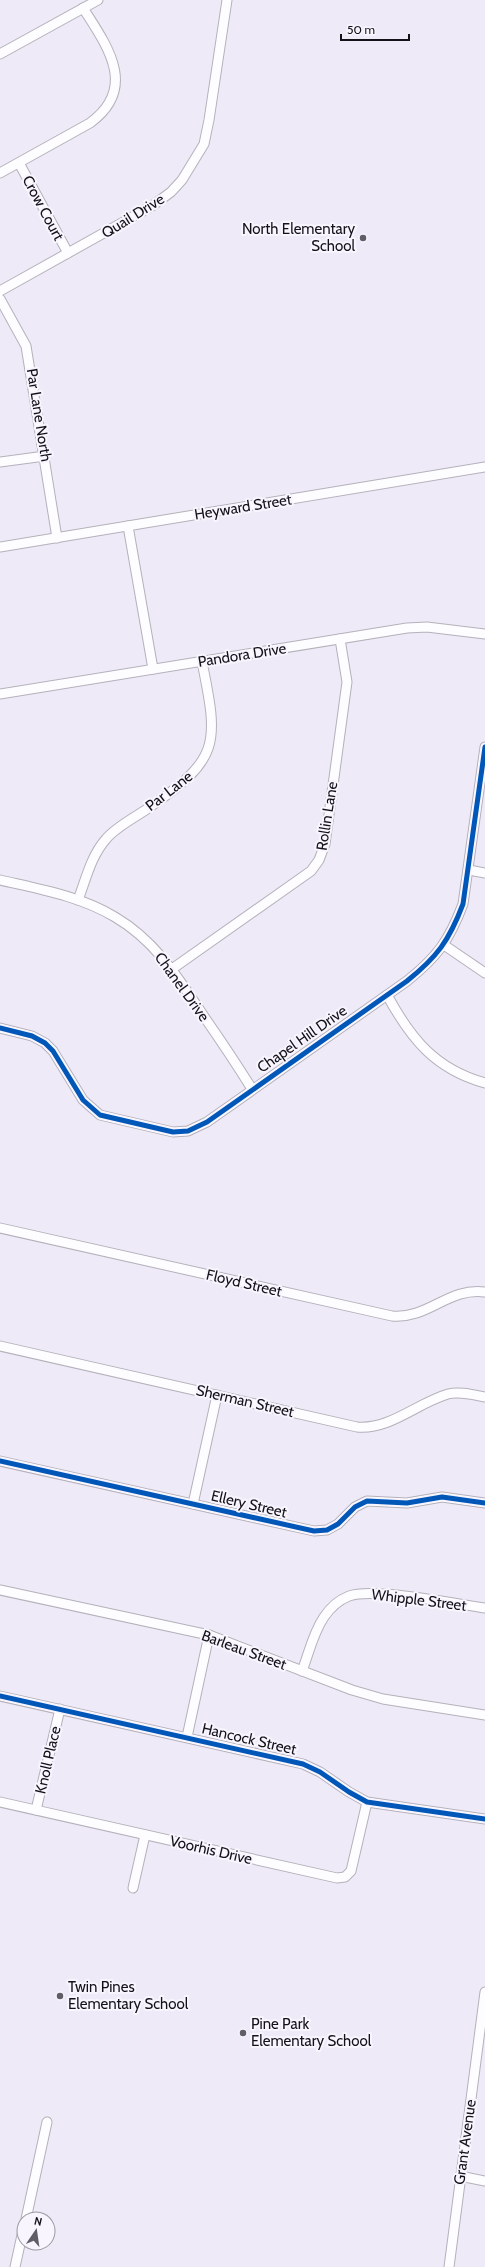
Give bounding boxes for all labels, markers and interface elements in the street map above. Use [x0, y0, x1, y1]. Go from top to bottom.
scale bar [341, 16, 409, 42]
text: 50 m [347, 22, 375, 37]
street label: Crow Court [18, 172, 68, 244]
street label: Quail Drive [98, 190, 168, 242]
place label: North Elementary School [242, 220, 355, 255]
marker: North Elementary School [358, 233, 368, 243]
street label: Par Lane North [23, 367, 55, 463]
street label: Heyward Street [193, 490, 293, 524]
street label: Pandora Drive [196, 639, 288, 671]
street label: Par Lane [142, 767, 196, 815]
street label: Rollin Lane [313, 780, 341, 852]
street label: Chanel Drive [151, 949, 213, 1025]
street label: Chapel Hill Drive [254, 1001, 351, 1077]
street label: Floyd Street [204, 1266, 284, 1300]
street label: Sherman Street [194, 1381, 296, 1421]
street label: Ellery Street [209, 1487, 289, 1521]
street label: Whipple Street [371, 1585, 467, 1615]
street label: Barleau Street [199, 1626, 289, 1674]
street label: Hancock Street [200, 1719, 298, 1759]
street label: Knoll Place [31, 1724, 65, 1796]
street label: Voorhis Drive [168, 1832, 254, 1868]
place label: Twin Pines Elementary School [68, 1978, 189, 2013]
marker: Twin Pines Elementary School [55, 1991, 65, 2001]
place label: Pine Park Elementary School [251, 2015, 372, 2050]
marker: Pine Park Elementary School [238, 2028, 248, 2038]
street label: Grant Avenue [450, 2098, 480, 2186]
north arrow [16, 2211, 56, 2251]
text: N [33, 2214, 44, 2229]

